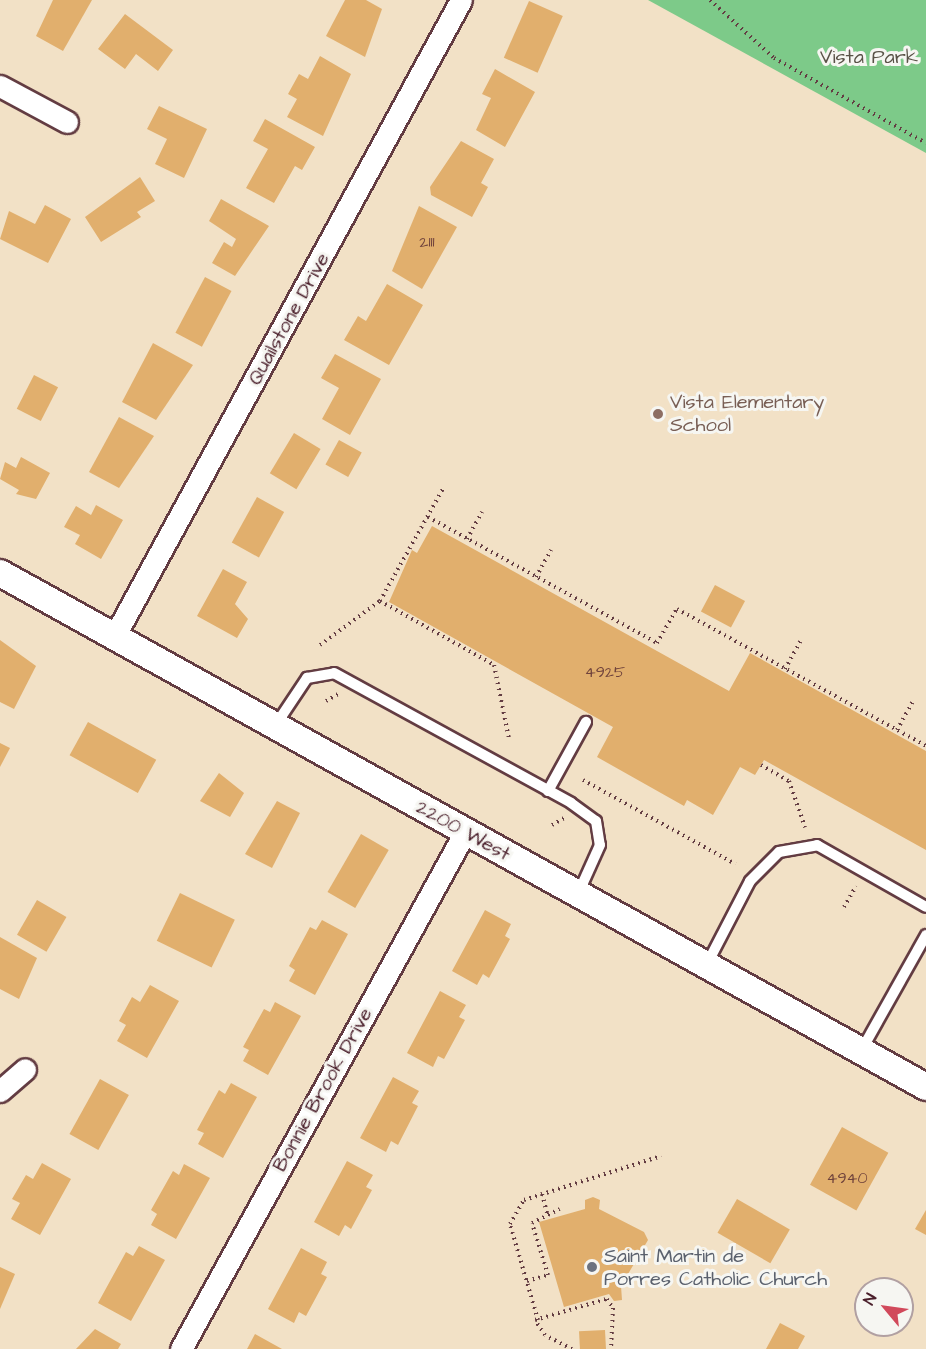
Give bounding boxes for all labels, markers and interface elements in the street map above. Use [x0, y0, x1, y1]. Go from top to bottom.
park label: Vista Park [820, 45, 918, 69]
house number: 2111 [419, 232, 435, 252]
street label: Quailstone Drive [243, 249, 335, 389]
place label: Vista Elementary School [670, 390, 824, 437]
marker: Vista Elementary School [651, 407, 665, 421]
house number: 4925 [585, 662, 625, 682]
street label: 2200 West [412, 795, 514, 867]
street label: Bonnie Brook Drive [268, 1004, 378, 1176]
house number: 4940 [827, 1168, 867, 1188]
place label: Saint Martin de Porres Catholic Church [604, 1244, 827, 1291]
marker: Saint Martin de Porres Catholic Church [585, 1260, 599, 1274]
north arrow [854, 1277, 914, 1337]
text: N [858, 1290, 882, 1309]

